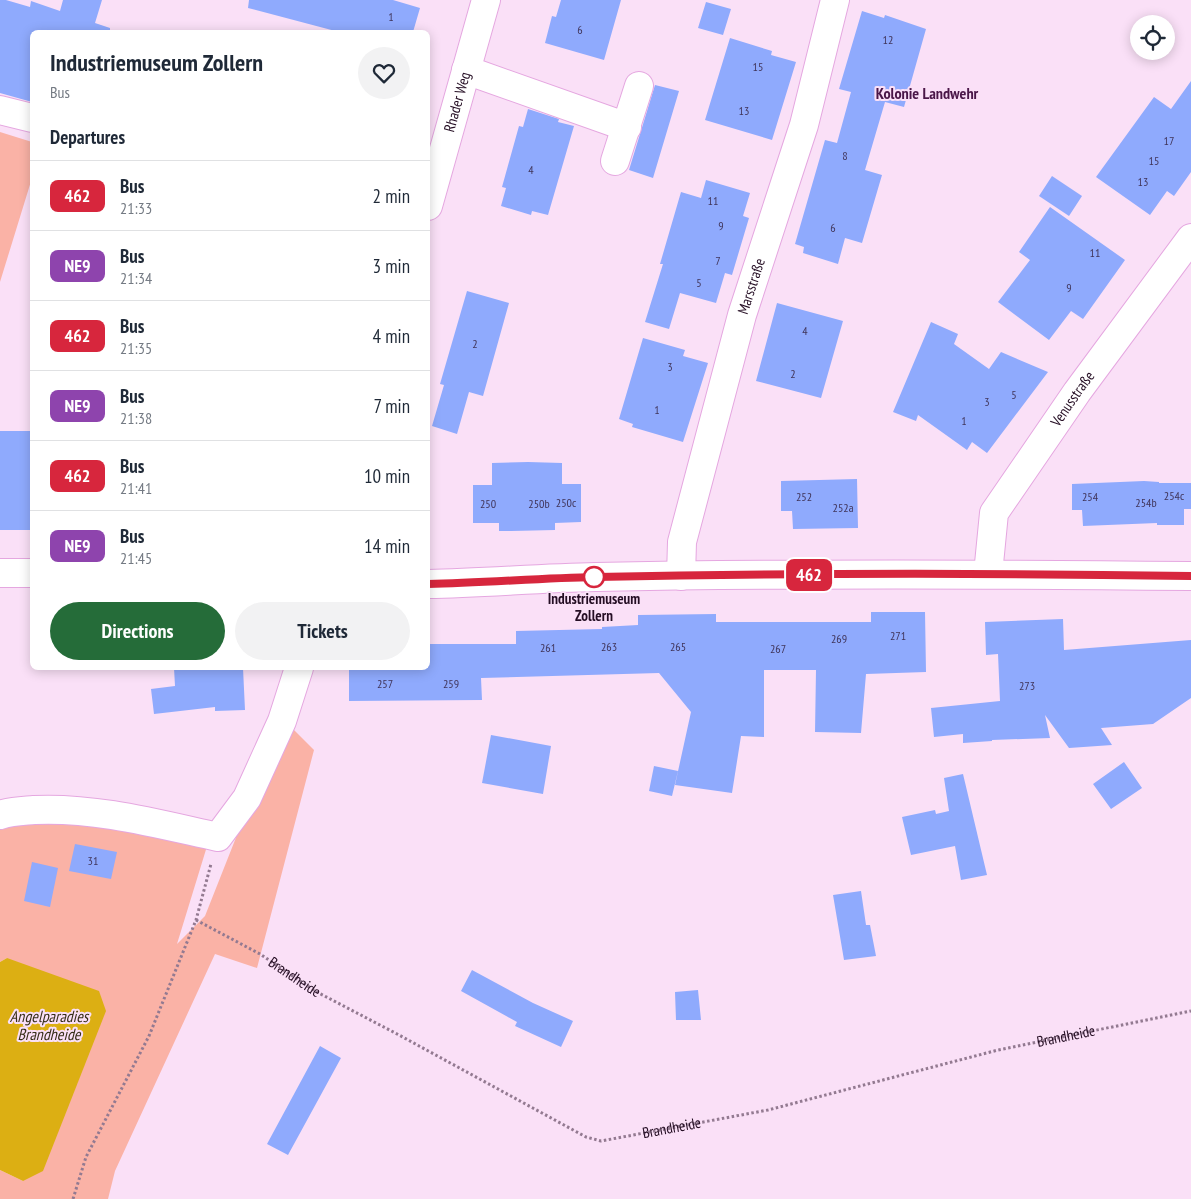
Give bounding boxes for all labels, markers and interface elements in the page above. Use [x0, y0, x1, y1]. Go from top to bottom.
house number: 1 [388, 9, 394, 24]
map controls [1130, 15, 1175, 60]
button: locate [1130, 15, 1175, 60]
house number: 6 [577, 22, 583, 37]
house number: 12 [883, 32, 893, 47]
text: Industriemuseum Zollern [50, 47, 263, 78]
button: heart [358, 47, 410, 99]
house number: 15 [753, 59, 763, 74]
street label: Rhader Weg [439, 70, 474, 134]
text: Bus [50, 82, 70, 102]
district label: Kolonie Landwehr [876, 83, 979, 103]
house number: 13 [739, 103, 749, 118]
text: Departures [50, 125, 125, 149]
house number: 17 [1164, 133, 1174, 148]
house number: 8 [842, 148, 848, 163]
house number: 15 [1149, 153, 1159, 168]
house number: 4 [528, 162, 534, 177]
text: Bus [120, 174, 144, 198]
house number: 13 [1138, 174, 1148, 189]
text: 462 [65, 184, 90, 207]
text: 2 min [373, 184, 410, 208]
house number: 11 [708, 193, 718, 208]
text: 21:33 [120, 198, 152, 218]
house number: 9 [718, 218, 724, 233]
house number: 6 [830, 220, 836, 235]
text: Bus [120, 244, 144, 268]
house number: 11 [1090, 245, 1100, 260]
house number: 7 [715, 253, 721, 268]
text: NE9 [64, 254, 91, 277]
text: 3 min [373, 254, 410, 278]
street label: Marsstraße [733, 256, 769, 317]
text: 21:34 [120, 268, 152, 288]
house number: 5 [696, 275, 702, 290]
house number: 9 [1066, 280, 1072, 295]
text: Bus [120, 314, 144, 338]
house number: 4 [802, 323, 808, 338]
text: 462 [65, 324, 90, 347]
text: 4 min [373, 324, 410, 348]
house number: 2 [472, 336, 478, 351]
text: 21:35 [120, 338, 152, 358]
house number: 3 [667, 359, 673, 374]
house number: 2 [790, 366, 796, 381]
street label: Venusstraße [1046, 367, 1098, 431]
text: Bus [120, 384, 144, 408]
house number: 5 [1011, 387, 1017, 402]
text: NE9 [64, 394, 91, 417]
text: 7 min [373, 394, 410, 418]
house number: 3 [984, 394, 990, 409]
house number: 1 [654, 402, 660, 417]
text: 21:38 [120, 408, 152, 428]
house number: 1 [961, 413, 967, 428]
text: Bus [120, 454, 144, 478]
text: 462 [65, 464, 90, 487]
text: 10 min [364, 464, 410, 488]
text: 21:41 [120, 478, 152, 498]
house number: 254c [1164, 488, 1185, 503]
house number: 252 [796, 489, 812, 504]
house number: 254 [1082, 489, 1099, 504]
house number: 250c [556, 495, 577, 510]
house number: 254b [1135, 495, 1157, 510]
house number: 250 [480, 496, 496, 511]
house number: 250b [528, 496, 550, 511]
house number: 252a [832, 500, 854, 515]
text: Bus [120, 524, 144, 548]
text: NE9 [64, 534, 91, 557]
text: 14 min [364, 534, 410, 558]
text: 21:45 [120, 548, 152, 568]
line badge: 462 [780, 559, 838, 591]
text: 462 [796, 563, 822, 586]
marker: Industriemuseum Zollern [583, 566, 605, 588]
place label: Industriemuseum Zollern [548, 589, 640, 625]
button: Directions [50, 602, 225, 660]
button: Tickets [235, 602, 410, 660]
house number: 271 [890, 628, 906, 643]
house number: 269 [831, 631, 847, 646]
house number: 263 [601, 639, 617, 654]
house number: 265 [670, 639, 686, 654]
house number: 261 [540, 640, 556, 655]
house number: 267 [770, 641, 786, 656]
house number: 257 [377, 676, 393, 691]
house number: 259 [443, 676, 459, 691]
house number: 273 [1019, 678, 1035, 693]
house number: 31 [88, 853, 98, 868]
street label: Brandheide [265, 952, 324, 1001]
water label: Angelparadies Brandheide [10, 1006, 90, 1044]
street label: Brandheide [1035, 1021, 1097, 1051]
street label: Brandheide [641, 1113, 702, 1142]

